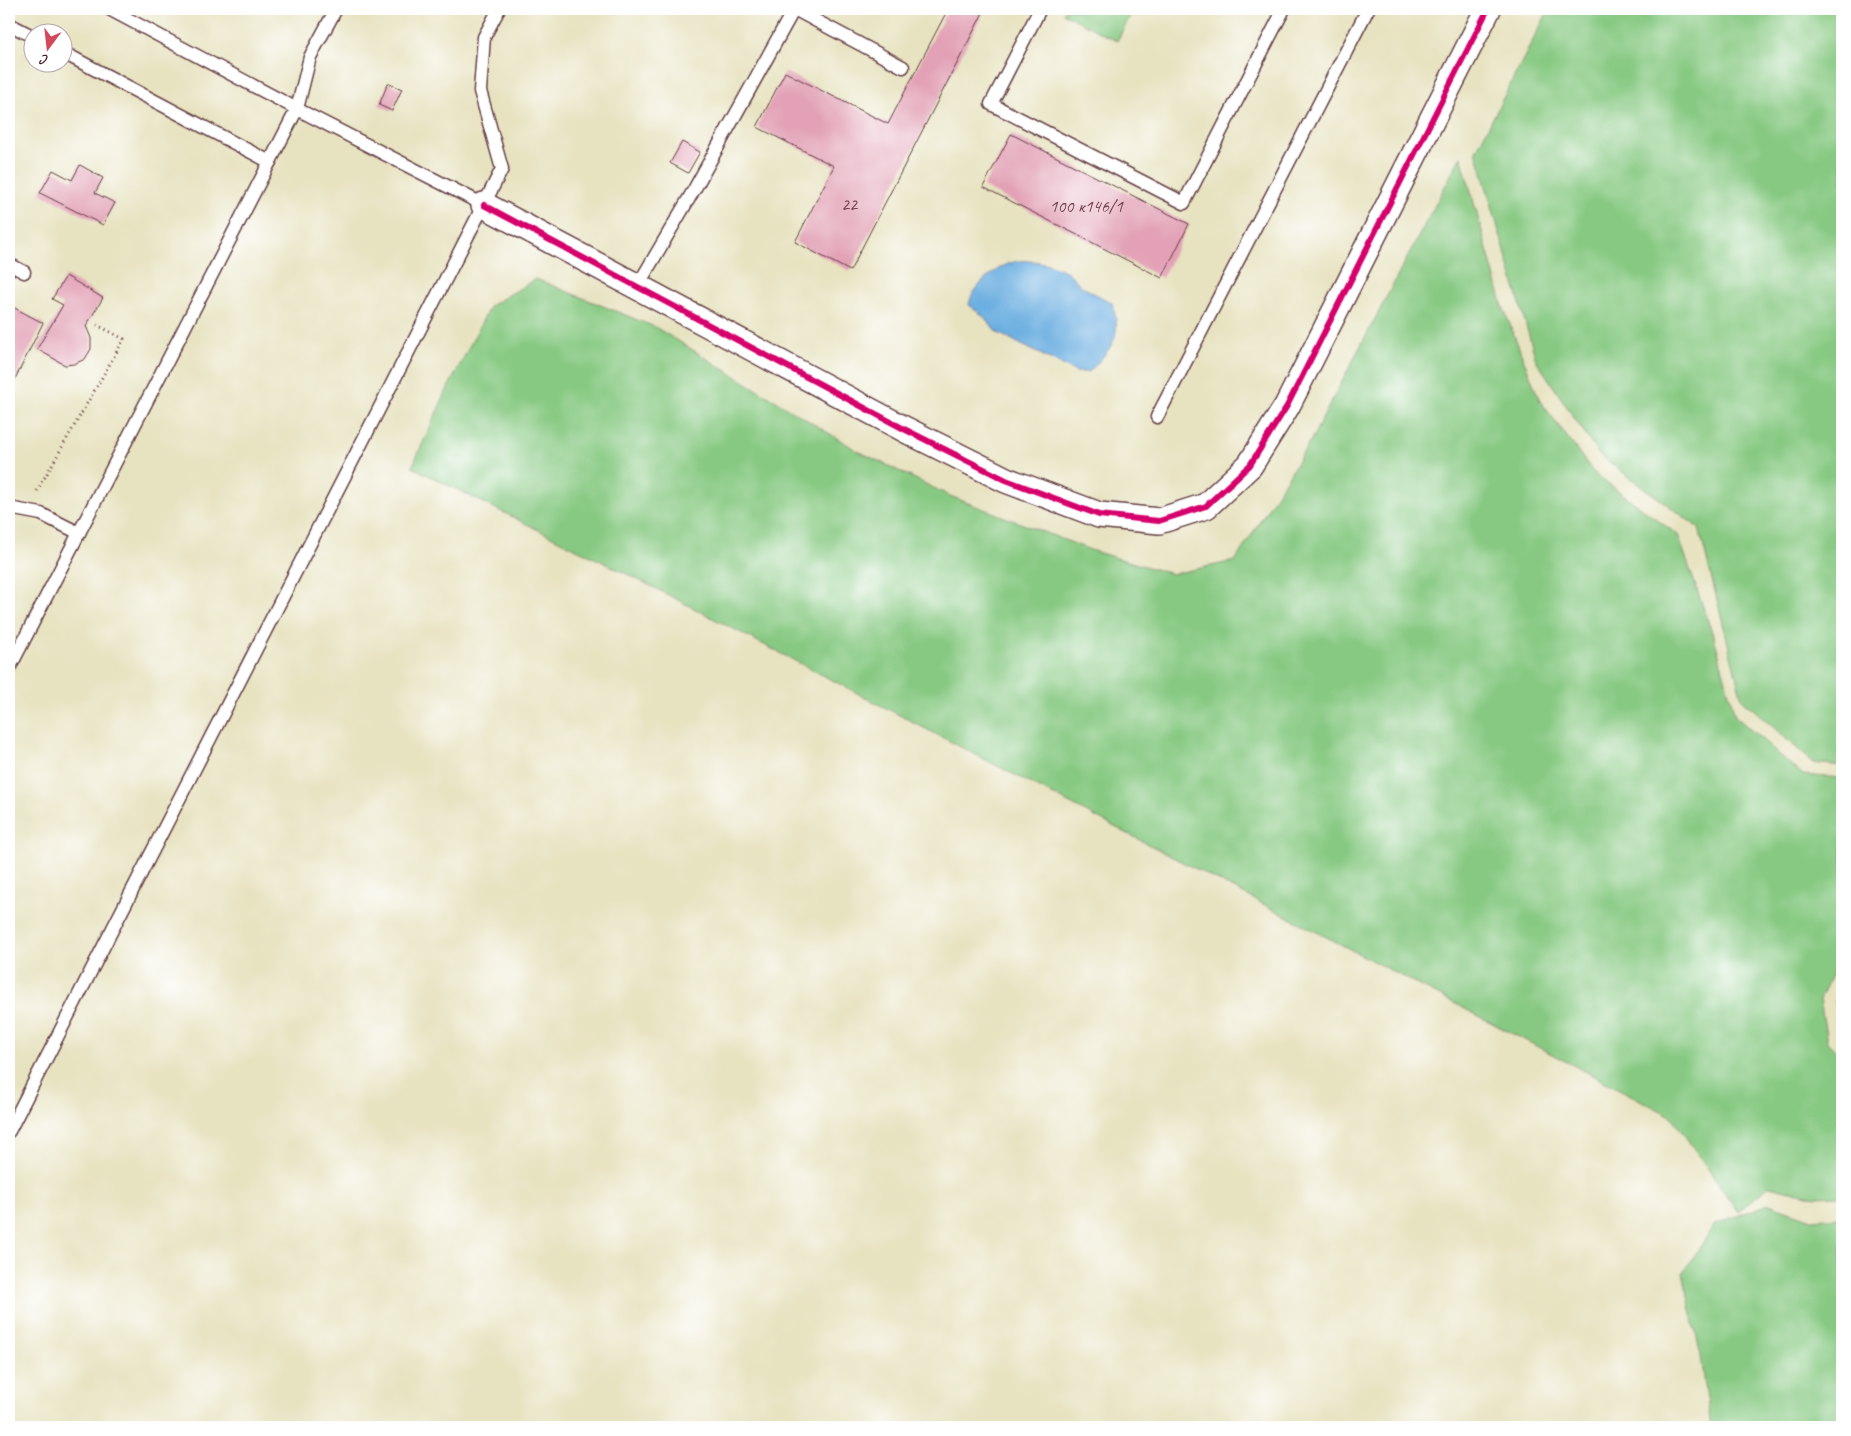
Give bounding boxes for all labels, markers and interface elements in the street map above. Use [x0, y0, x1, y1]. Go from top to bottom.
north arrow [22, 22, 72, 72]
text: С [37, 50, 50, 69]
house number: 22 [841, 193, 859, 215]
house number: 100 к146/1 [1049, 195, 1124, 217]

